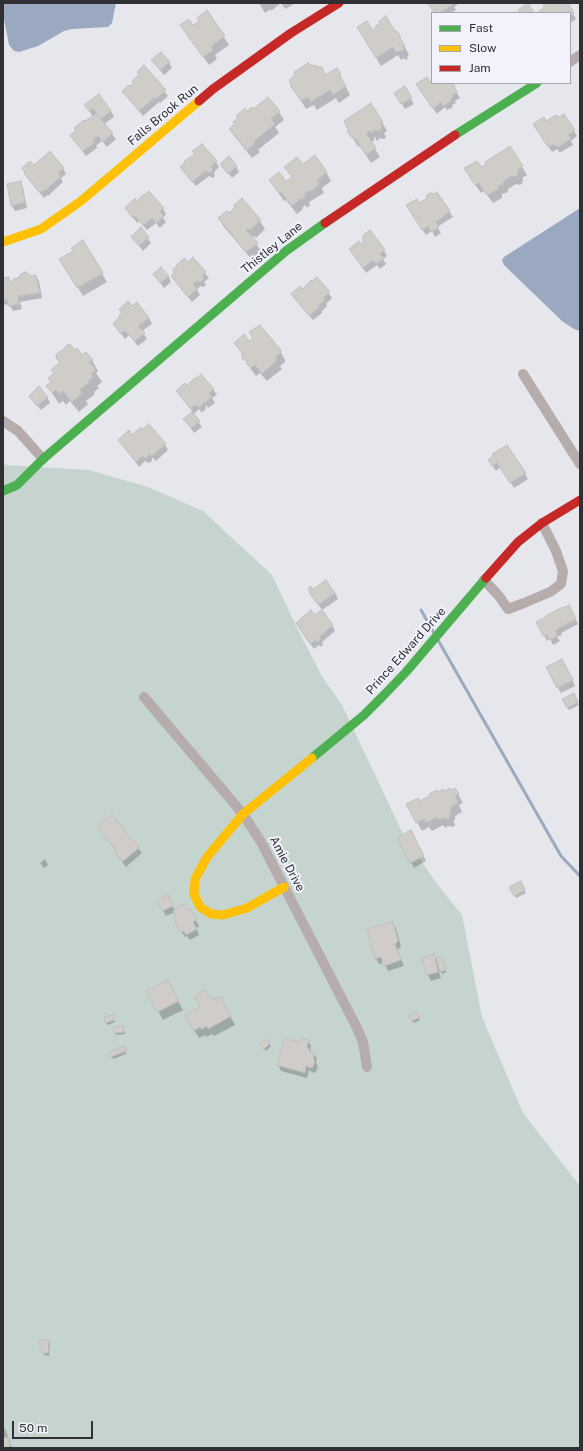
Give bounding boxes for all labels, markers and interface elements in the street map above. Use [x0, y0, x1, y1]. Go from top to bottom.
legend [431, 12, 571, 84]
text: Fast [469, 21, 493, 35]
text: Slow [469, 41, 496, 55]
text: Jam [469, 61, 491, 75]
street label: Falls Brook Run [125, 81, 201, 149]
street label: Thistley Lane [239, 219, 305, 277]
street label: Prince Edward Drive [363, 604, 449, 698]
street label: Amie Drive [266, 834, 308, 894]
scale bar [14, 1413, 95, 1439]
text: 50 m [19, 1421, 47, 1435]

